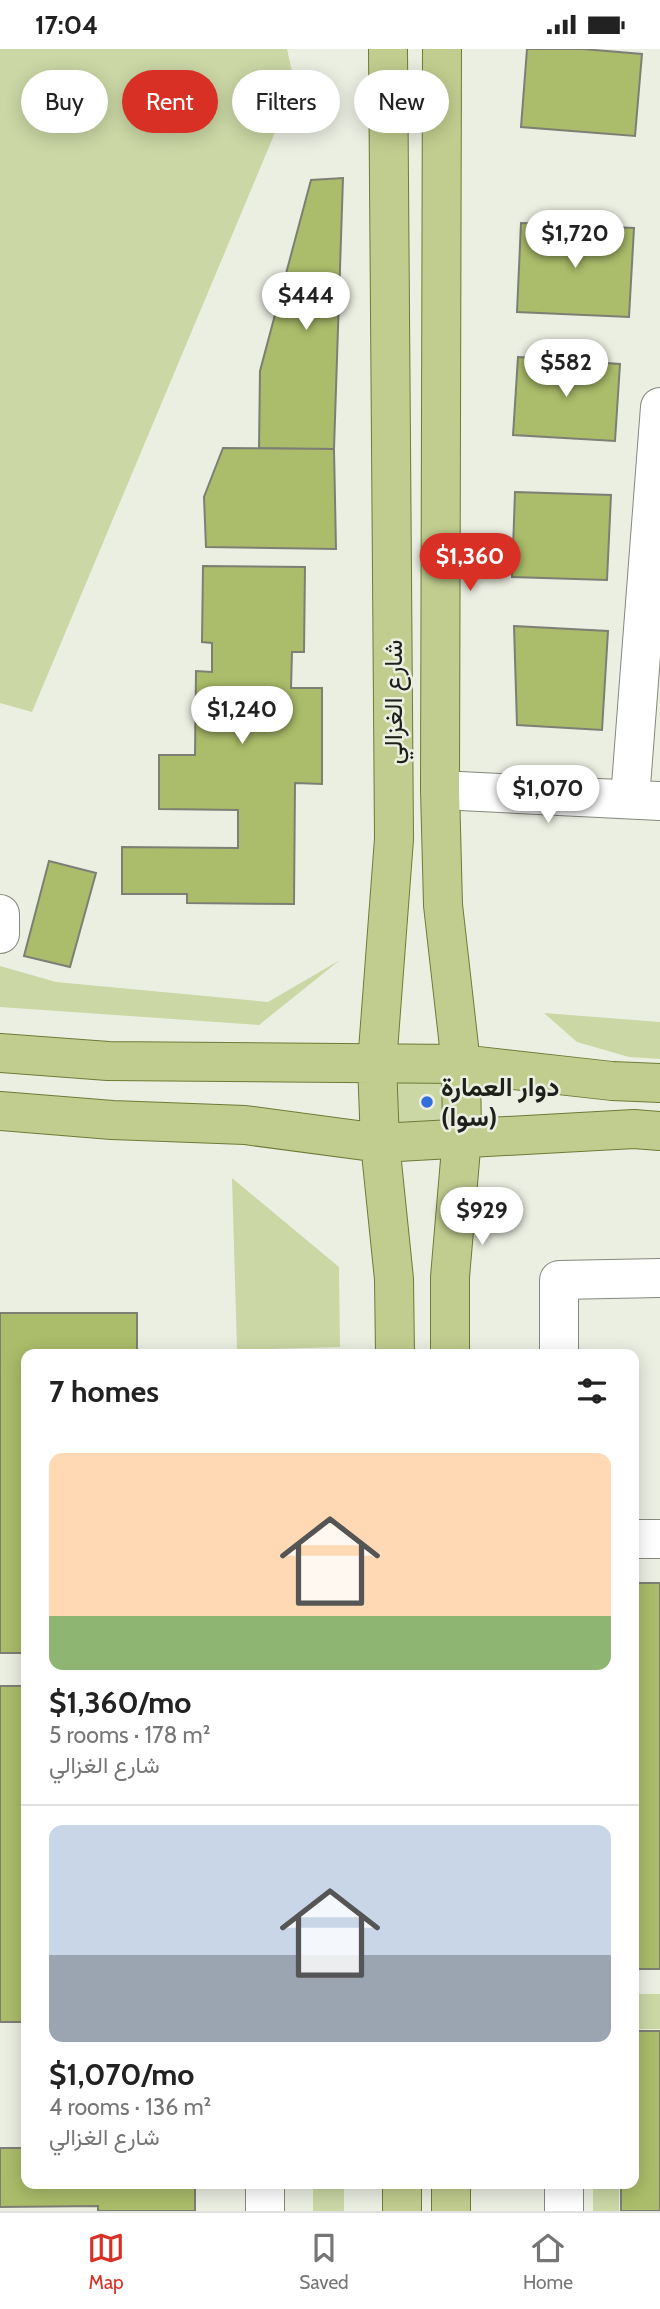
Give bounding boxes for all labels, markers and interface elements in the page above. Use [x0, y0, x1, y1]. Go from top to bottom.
text: 17:04 [35, 9, 98, 41]
chip: Buy [21, 70, 108, 133]
chip: Rent [122, 70, 218, 133]
chip: Filters [232, 70, 340, 133]
chip: New [354, 70, 449, 133]
pin: $1,720 [518, 211, 632, 270]
text: $1,720 [541, 219, 609, 247]
pin: $444 [265, 273, 347, 332]
text: $444 [278, 281, 334, 309]
pin: $582 [525, 339, 607, 399]
text: $582 [540, 348, 592, 376]
pin: $1,360 [413, 533, 527, 593]
text: $1,360 [436, 542, 504, 570]
street label: شارع الغزالي [377, 639, 414, 765]
pin: $1,240 [185, 687, 299, 746]
text: $1,240 [207, 695, 277, 723]
pin: $1,070 [491, 765, 605, 825]
text: $1,070 [513, 774, 583, 802]
place label: دوار العمارة (سوا) [441, 1071, 560, 1133]
marker: دوار العمارة (سوا) [419, 1094, 435, 1110]
pin: $929 [441, 1187, 523, 1247]
text: $929 [456, 1196, 508, 1224]
icon: filters [573, 1372, 611, 1410]
text: 7 homes [49, 1373, 159, 1410]
icon: home [267, 1498, 393, 1624]
text: $1,360/mo [49, 1684, 191, 1721]
text: 5 rooms · 178 m² [49, 1721, 210, 1749]
text: شارع الغزالي [49, 1751, 160, 1779]
icon: home [267, 1870, 393, 1996]
text: $1,070/mo [49, 2056, 194, 2093]
text: 4 rooms · 136 m² [49, 2093, 211, 2121]
text: شارع الغزالي [49, 2123, 160, 2151]
tab: Map [87, 2229, 125, 2294]
tab: Saved [299, 2229, 349, 2294]
tab: Home [523, 2229, 573, 2294]

